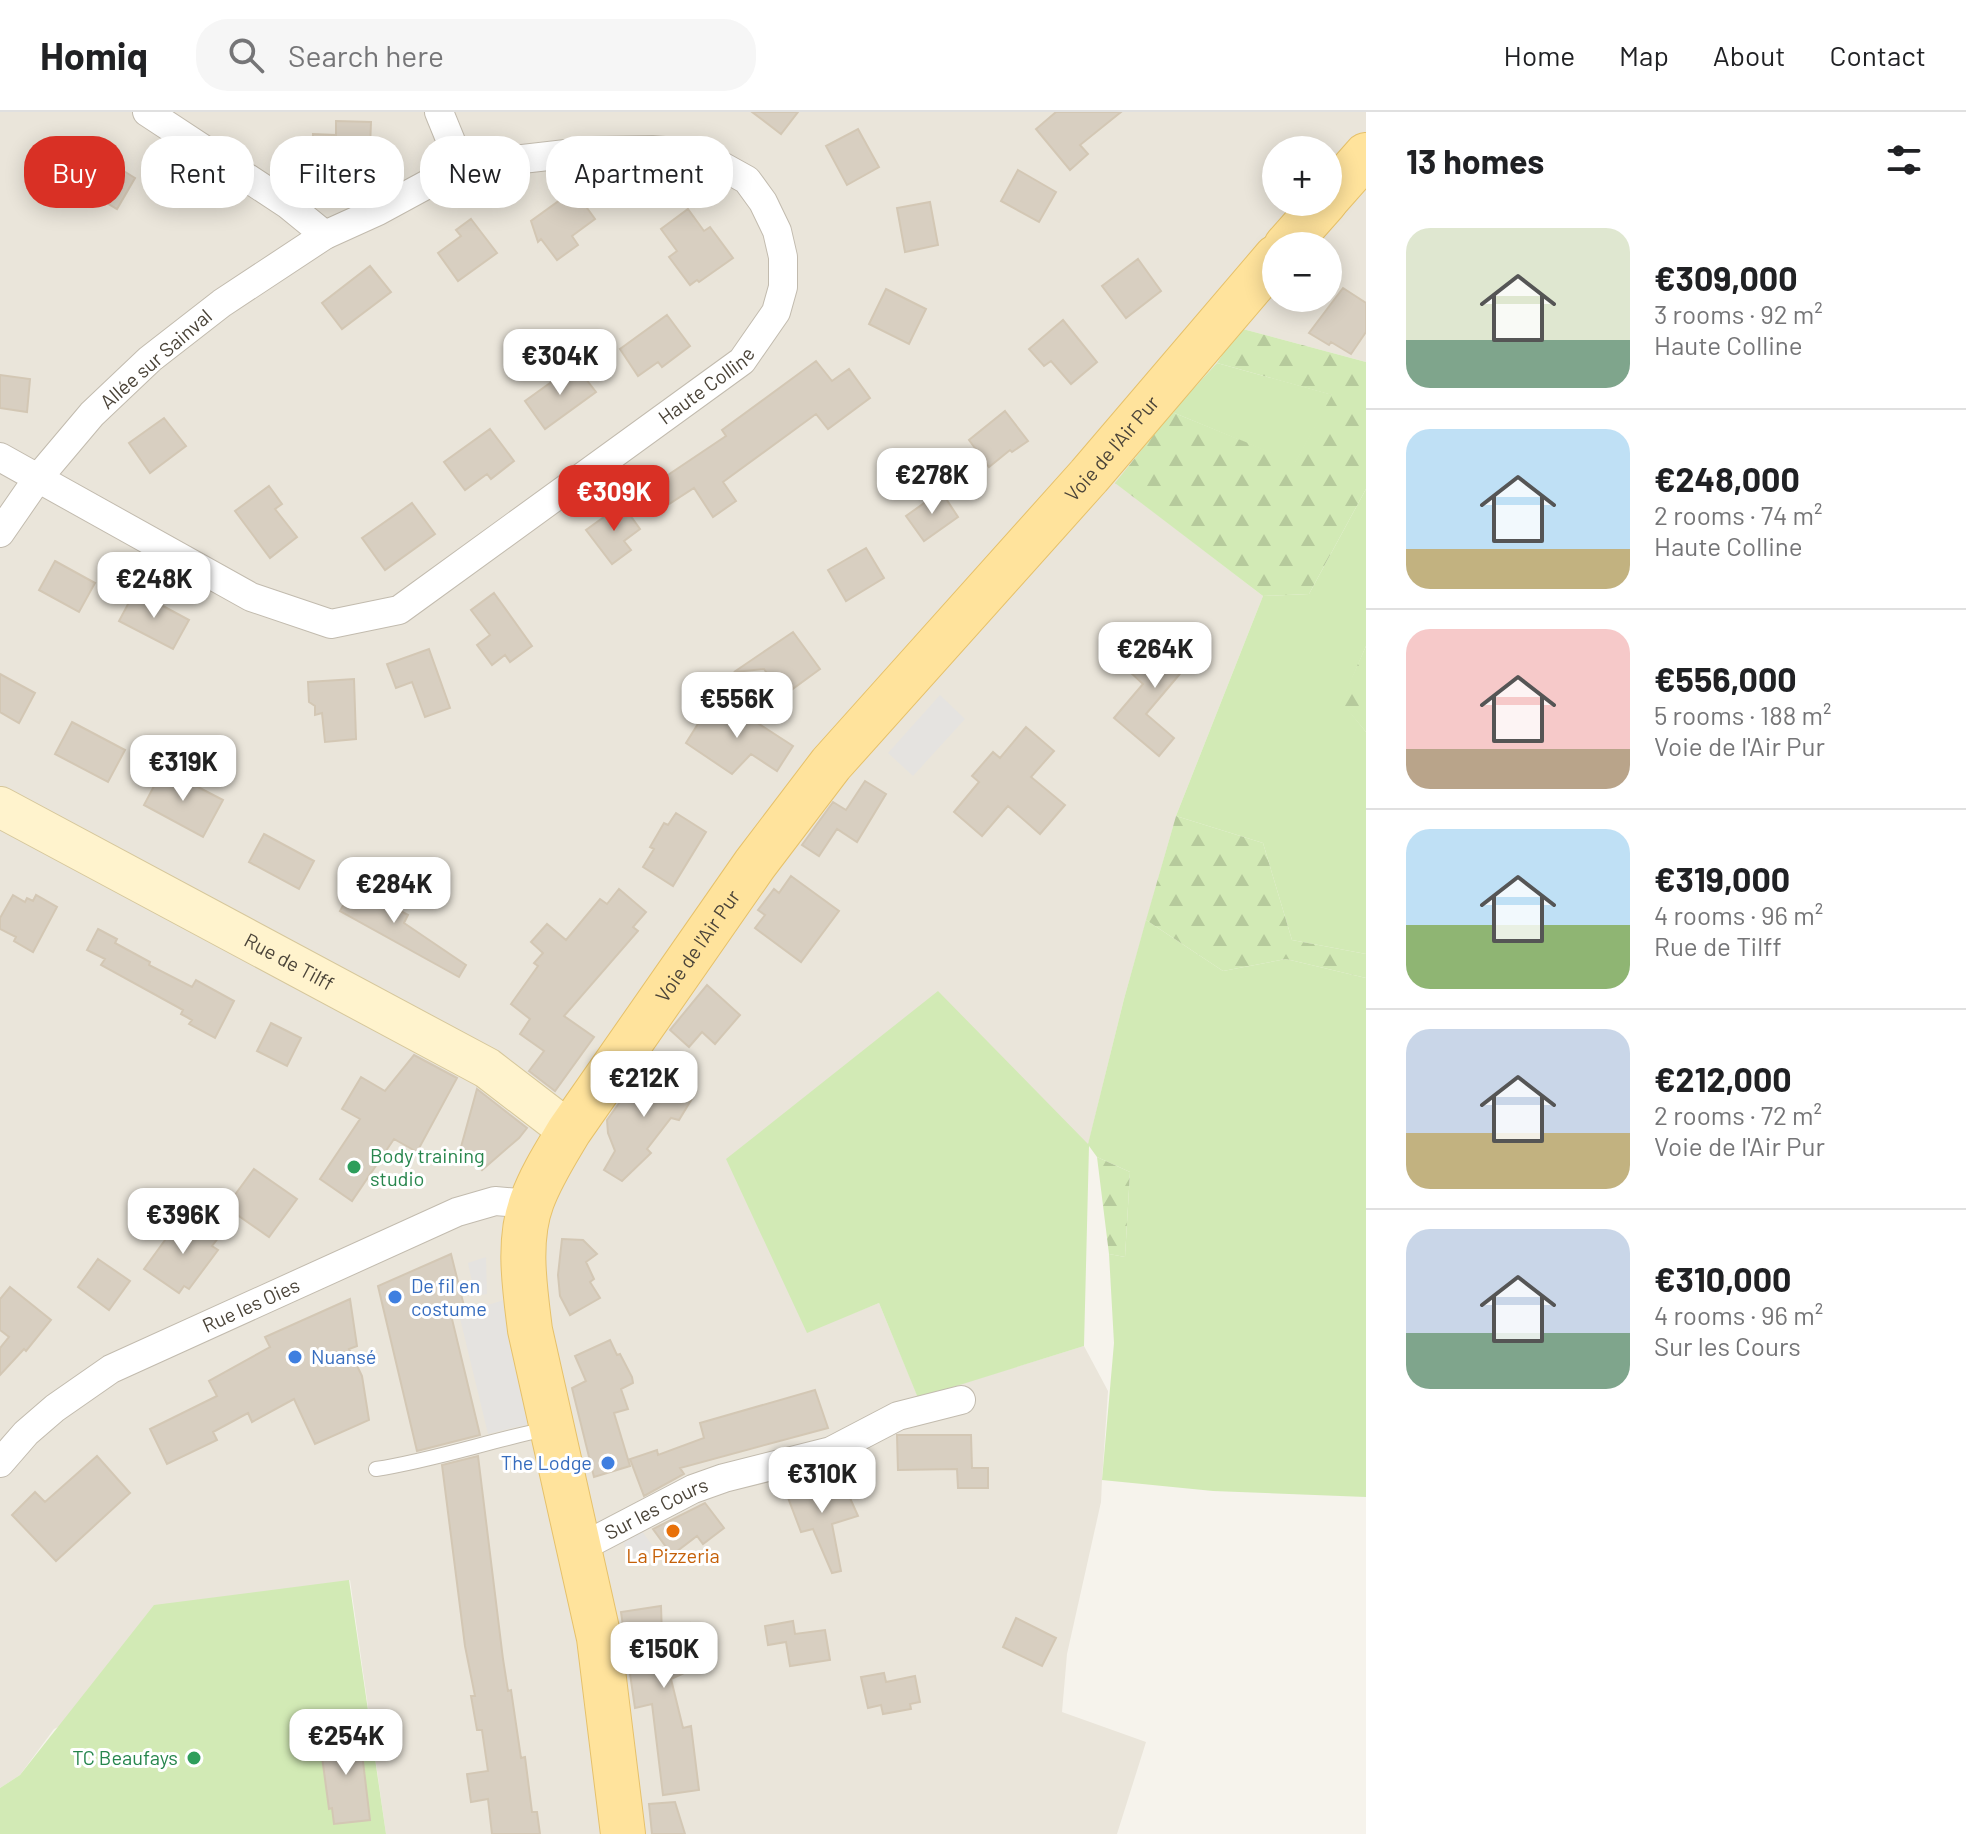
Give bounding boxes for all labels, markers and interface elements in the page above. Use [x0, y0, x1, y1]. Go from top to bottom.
search box [196, 19, 756, 91]
text: Homiq [40, 32, 148, 78]
icon: search [224, 33, 268, 77]
text: Search here [288, 37, 444, 73]
text: Home [1504, 38, 1575, 72]
text: Map [1619, 38, 1669, 72]
text: About [1713, 38, 1785, 72]
text: Contact [1829, 38, 1926, 72]
chip: Buy [24, 136, 125, 208]
chip: Rent [141, 136, 254, 208]
chip: Filters [270, 136, 404, 208]
chip: New [420, 136, 530, 208]
chip: Apartment [546, 136, 733, 208]
map controls [1262, 136, 1342, 312]
button: + [1262, 136, 1342, 216]
icon: filters [1882, 138, 1926, 182]
text: 13 homes [1406, 140, 1544, 181]
button: − [1262, 232, 1342, 312]
text: €309,000 [1654, 257, 1798, 298]
icon: home [1470, 260, 1566, 356]
text: 3 rooms · 92 m² [1654, 298, 1823, 329]
street label: Allée sur Sainval [95, 303, 216, 413]
pin: €304K [504, 329, 616, 397]
text: Haute Colline [1654, 329, 1803, 360]
text: €304K [521, 339, 599, 370]
street label: Haute Colline [653, 342, 759, 429]
street label: Voie de l'Air Pur [1059, 390, 1163, 506]
pin: €278K [876, 448, 988, 516]
text: €278K [895, 458, 969, 489]
text: €248,000 [1654, 458, 1800, 499]
icon: home [1470, 461, 1566, 557]
pin: €309K [558, 465, 670, 533]
text: €309K [576, 475, 652, 506]
text: 2 rooms · 74 m² [1654, 499, 1822, 530]
text: Haute Colline [1654, 530, 1803, 561]
pin: €248K [98, 552, 210, 620]
text: €248K [115, 562, 193, 593]
pin: €264K [1099, 622, 1211, 690]
text: €264K [1116, 632, 1194, 663]
text: €556,000 [1654, 658, 1797, 699]
icon: home [1470, 661, 1566, 757]
pin: €556K [681, 672, 793, 740]
text: €556K [700, 682, 774, 713]
text: 5 rooms · 188 m² [1654, 699, 1831, 730]
text: Voie de l'Air Pur [1654, 730, 1825, 761]
pin: €319K [127, 735, 239, 803]
text: €319K [148, 745, 218, 776]
pin: €284K [338, 857, 450, 925]
text: €319,000 [1654, 858, 1790, 899]
icon: home [1470, 861, 1566, 957]
text: €284K [355, 867, 433, 898]
street label: Voie de l'Air Pur [650, 885, 744, 1006]
text: 4 rooms · 96 m² [1654, 899, 1823, 930]
street label: Rue de Tilff [241, 927, 339, 995]
text: Rue de Tilff [1654, 930, 1782, 961]
pin: €212K [588, 1051, 700, 1119]
text: €212,000 [1654, 1058, 1792, 1099]
text: €212K [609, 1061, 679, 1092]
icon: home [1470, 1061, 1566, 1157]
text: 2 rooms · 72 m² [1654, 1099, 1822, 1130]
text: Voie de l'Air Pur [1654, 1130, 1825, 1161]
place label: Body training studio [370, 1143, 485, 1190]
marker: Body training studio [345, 1158, 363, 1176]
pin: €396K [127, 1188, 239, 1256]
text: €396K [146, 1198, 220, 1229]
text: €310,000 [1654, 1258, 1792, 1299]
icon: home [1470, 1261, 1566, 1357]
street label: Rue les Oies [198, 1272, 303, 1337]
place label: De fil en costume [411, 1273, 487, 1320]
marker: De fil en costume [386, 1288, 404, 1306]
text: 4 rooms · 96 m² [1654, 1299, 1823, 1330]
text: Sur les Cours [1654, 1330, 1801, 1361]
place label: Nuansé [311, 1344, 377, 1368]
marker: Nuansé [286, 1348, 304, 1366]
pin: €310K [766, 1447, 878, 1515]
place label: The Lodge [501, 1450, 592, 1474]
marker: The Lodge [599, 1454, 617, 1472]
text: €310K [787, 1457, 857, 1488]
street label: Sur les Cours [600, 1472, 711, 1544]
marker: La Pizzeria [664, 1522, 682, 1540]
place label: La Pizzeria [626, 1543, 720, 1567]
pin: €150K [608, 1622, 720, 1690]
text: €150K [629, 1632, 699, 1663]
pin: €254K [290, 1709, 402, 1777]
text: €254K [307, 1719, 385, 1750]
place label: TC Beaufays [72, 1745, 178, 1769]
marker: TC Beaufays [185, 1749, 203, 1767]

